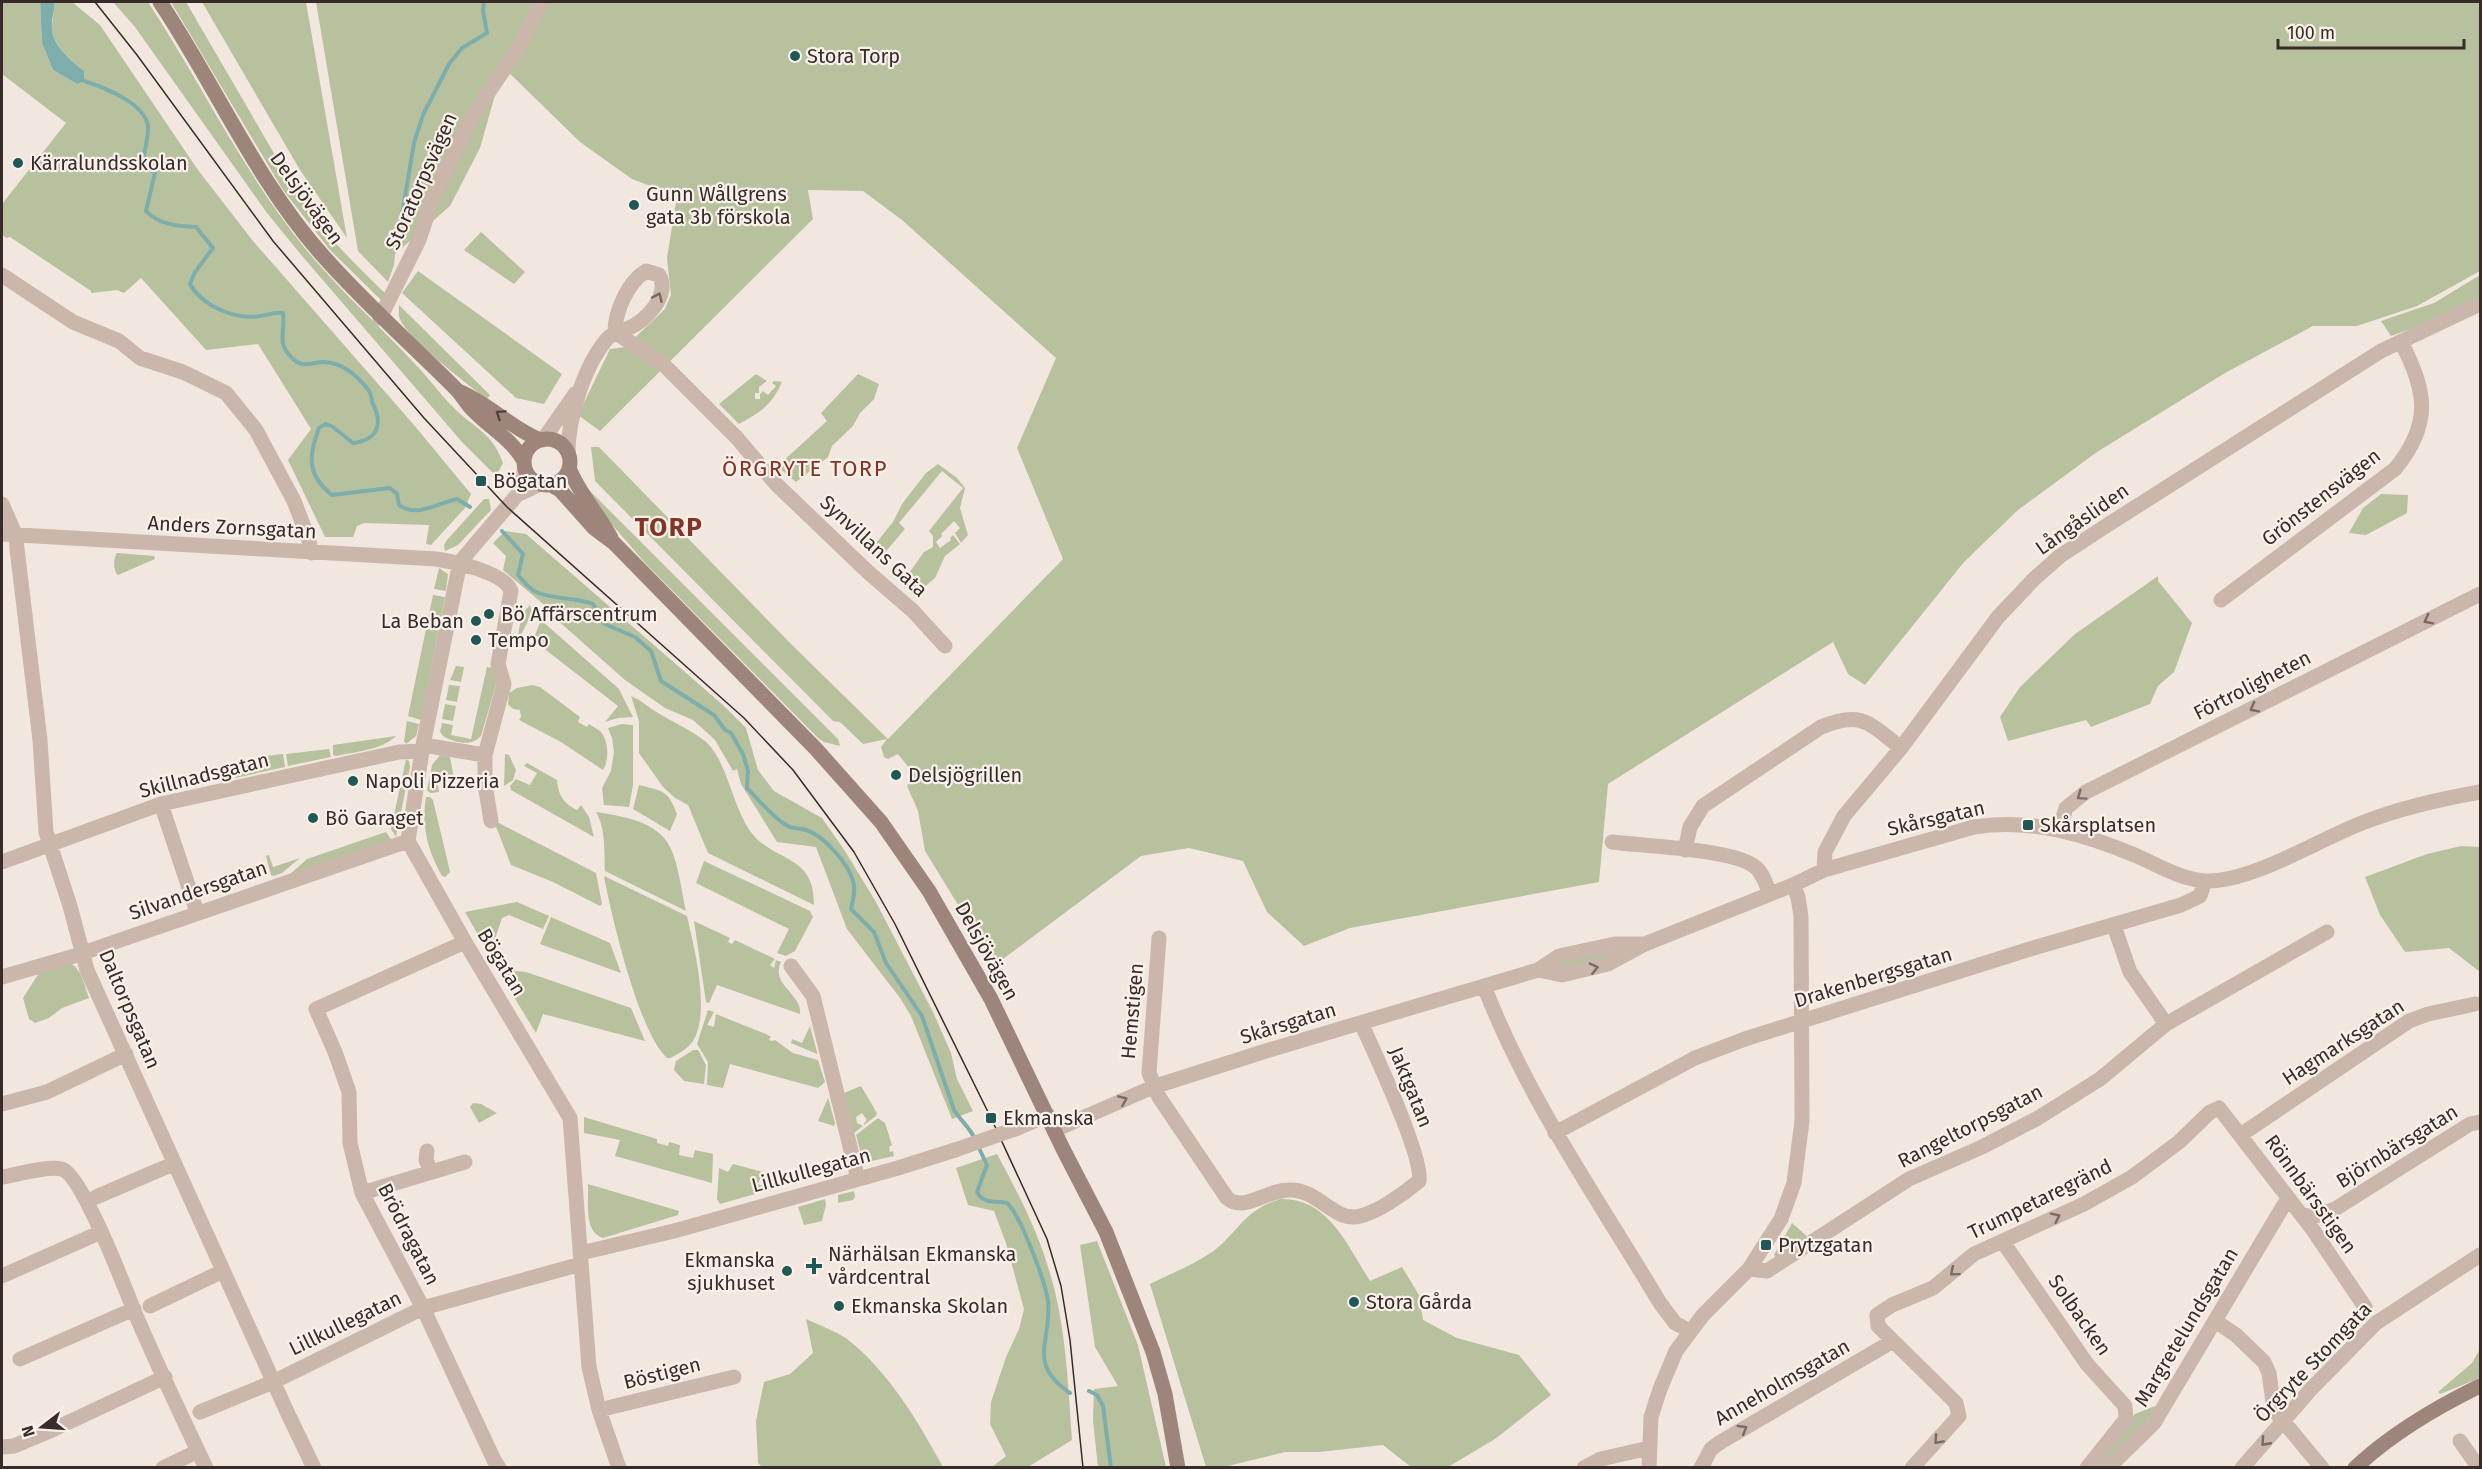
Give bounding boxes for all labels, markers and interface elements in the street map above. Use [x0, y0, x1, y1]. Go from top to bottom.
scale bar [2278, 12, 2464, 50]
text: 100 m [2287, 22, 2335, 44]
place label: Stora Torp [807, 44, 900, 68]
marker: Stora Torp [788, 49, 802, 63]
street label: Storatorpsvägen [380, 109, 462, 253]
street label: Delsjövägen [265, 147, 349, 249]
place label: Kärralundsskolan [30, 151, 188, 175]
marker: Kärralundsskolan [11, 156, 25, 170]
place label: Gunn Wållgrens gata 3b förskola [646, 182, 791, 229]
marker: Gunn Wållgrens gata 3b förskola [627, 198, 641, 212]
one-way arrow [651, 292, 663, 303]
one-way arrow [495, 411, 506, 422]
street label: Grönstensvägen [2257, 443, 2385, 551]
district label: ÖRGRYTE TORP [722, 455, 888, 482]
place label: Bögatan [493, 469, 567, 493]
marker: Bögatan [474, 474, 488, 488]
street label: Långåsliden [2031, 478, 2133, 560]
street label: Synvillans Gata [815, 490, 933, 602]
street label: Anders Zornsgatan [147, 511, 317, 543]
district label: TORP [635, 512, 703, 543]
place label: Bö Affärscentrum [501, 602, 658, 626]
marker: Bö Affärscentrum [482, 607, 496, 621]
place label: La Beban [381, 609, 464, 633]
one-way arrow [2424, 613, 2435, 624]
marker: La Beban [469, 614, 483, 628]
place label: Tempo [488, 628, 549, 652]
marker: Tempo [469, 633, 483, 647]
street label: Förtroligheten [2189, 645, 2315, 725]
one-way arrow [2249, 700, 2260, 712]
street label: Skillnadsgatan [137, 747, 271, 803]
place label: Delsjögrillen [908, 763, 1022, 787]
marker: Delsjögrillen [889, 768, 903, 782]
place label: Napoli Pizzeria [365, 769, 500, 793]
marker: Napoli Pizzeria [346, 774, 360, 788]
one-way arrow [2076, 789, 2087, 800]
street label: Skårsgatan [1885, 795, 1987, 841]
place label: Bö Garaget [325, 806, 424, 830]
marker: Bö Garaget [306, 811, 320, 825]
place label: Skårsplatsen [2040, 813, 2156, 837]
marker: Skårsplatsen [2021, 818, 2035, 832]
street label: Silvandersgatan [126, 855, 270, 925]
street label: Delsjövägen [950, 897, 1024, 1005]
street label: Bögatan [473, 924, 531, 1000]
street label: Drakenbergsgatan [1791, 942, 1955, 1012]
street label: Daltorpsgatan [94, 946, 166, 1072]
street label: Hemstigen [1116, 962, 1148, 1060]
one-way arrow [1588, 962, 1598, 975]
street label: Hagmarksgatan [2278, 994, 2408, 1090]
street label: Skårsgatan [1237, 997, 1339, 1049]
street label: Jaktgatan [1384, 1043, 1438, 1131]
street label: Rangeltorpsgatan [1894, 1079, 2046, 1173]
one-way arrow [1117, 1095, 1128, 1107]
street label: Björnbärsgatan [2332, 1099, 2462, 1193]
place label: Ekmanska [1003, 1106, 1094, 1130]
marker: Ekmanska [984, 1111, 998, 1125]
street label: Rönnbärsstigen [2260, 1130, 2362, 1258]
street label: Lillkullegatan [749, 1143, 873, 1197]
street label: Trumpetaregränd [1964, 1154, 2116, 1244]
street label: Brödragatan [373, 1179, 445, 1289]
one-way arrow [2050, 1213, 2061, 1225]
place label: Prytzgatan [1778, 1233, 1873, 1257]
marker: Prytzgatan [1759, 1238, 1773, 1252]
place label: Närhälsan Ekmanska vårdcentral [828, 1242, 1016, 1289]
street label: Margretelundsgatan [2129, 1243, 2243, 1411]
place label: Ekmanska sjukhuset [684, 1248, 776, 1295]
marker: Närhälsan Ekmanska vårdcentral [805, 1257, 823, 1275]
marker: Ekmanska sjukhuset [780, 1264, 794, 1278]
one-way arrow [1950, 1265, 1961, 1276]
street label: Solbacken [2043, 1270, 2117, 1360]
street label: Lillkullegatan [285, 1285, 405, 1361]
place label: Stora Gårda [1366, 1290, 1472, 1314]
place label: Ekmanska Skolan [851, 1294, 1008, 1318]
marker: Stora Gårda [1347, 1295, 1361, 1309]
street label: Örgryte Stomgata [2250, 1297, 2376, 1427]
marker: Ekmanska Skolan [832, 1299, 846, 1313]
street label: Anneholmsgatan [1710, 1334, 1854, 1430]
street label: Böstigen [621, 1352, 703, 1394]
north arrow [12, 1397, 72, 1457]
text: N [17, 1423, 39, 1439]
one-way arrow [1737, 1425, 1747, 1436]
one-way arrow [1934, 1433, 1945, 1444]
one-way arrow [2261, 1435, 2272, 1446]

